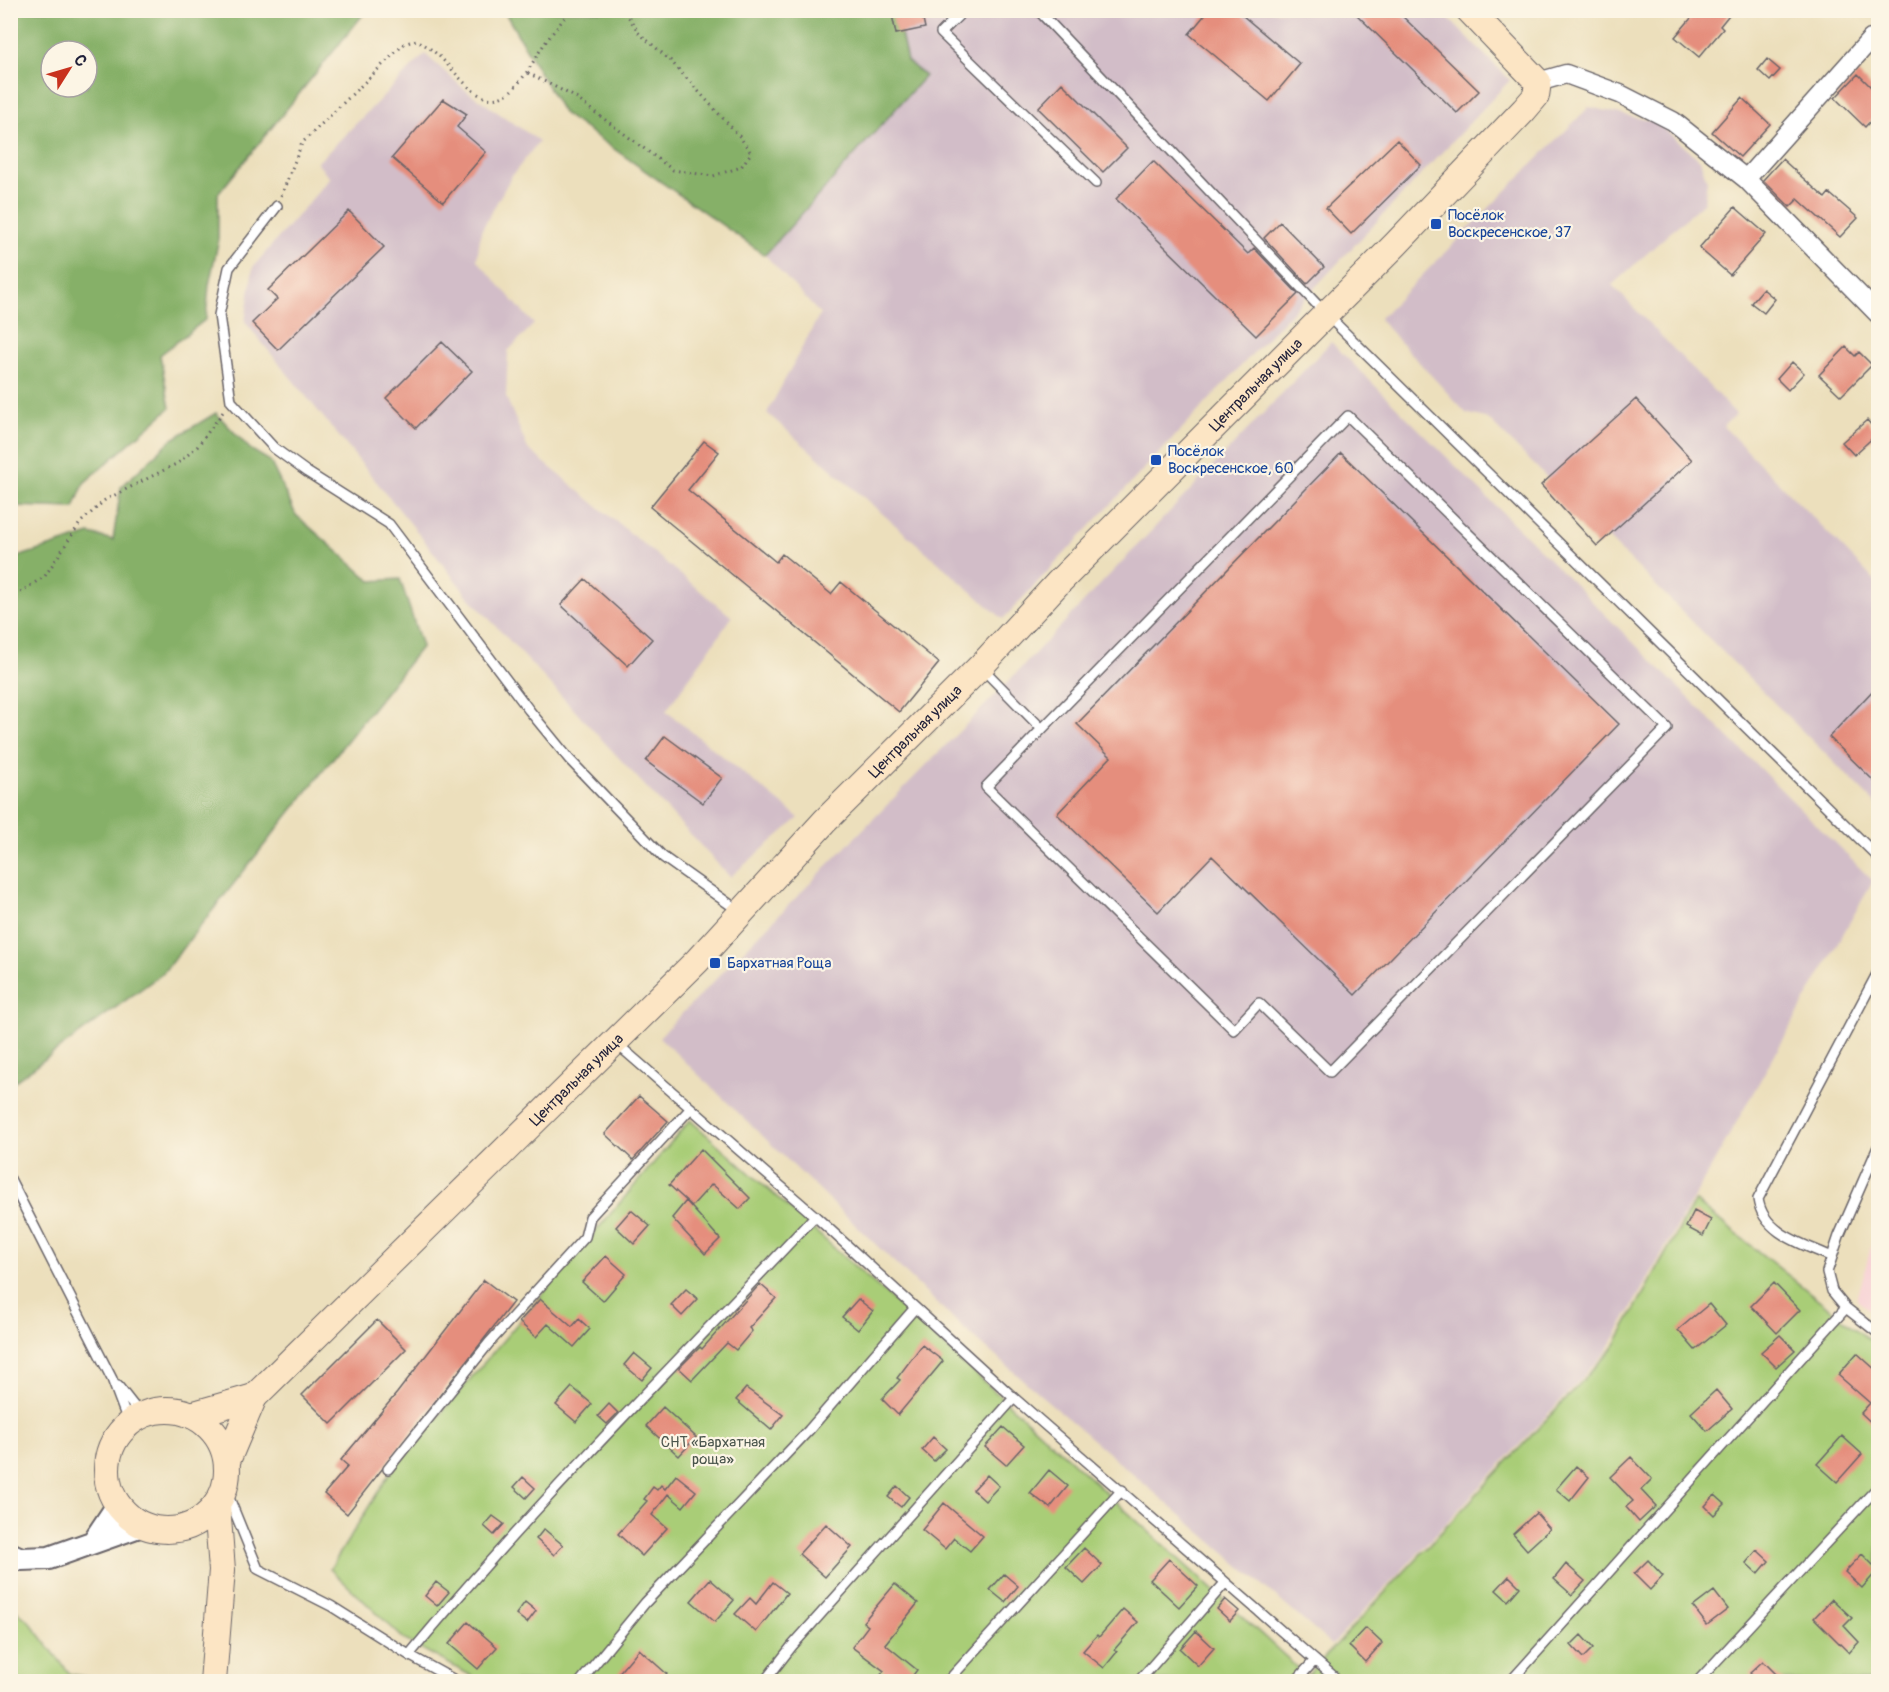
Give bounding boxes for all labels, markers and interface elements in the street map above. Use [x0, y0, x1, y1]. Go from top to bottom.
north arrow [39, 39, 99, 99]
text: С [69, 51, 91, 71]
place label: Посёлок Воскресенское, 37 [1448, 206, 1571, 242]
marker: Посёлок Воскресенское, 37 [1429, 217, 1443, 231]
street label: Центральная улица [1205, 334, 1306, 435]
place label: Посёлок Воскресенское, 60 [1168, 442, 1294, 478]
marker: Посёлок Воскресенское, 60 [1149, 453, 1163, 467]
street label: Центральная улица [865, 681, 966, 782]
place label: Бархатная Роща [727, 954, 831, 973]
marker: Бархатная Роща [708, 956, 722, 970]
street label: Центральная улица [526, 1029, 627, 1130]
park label: СНТ «Бархатная роща» [661, 1433, 765, 1469]

